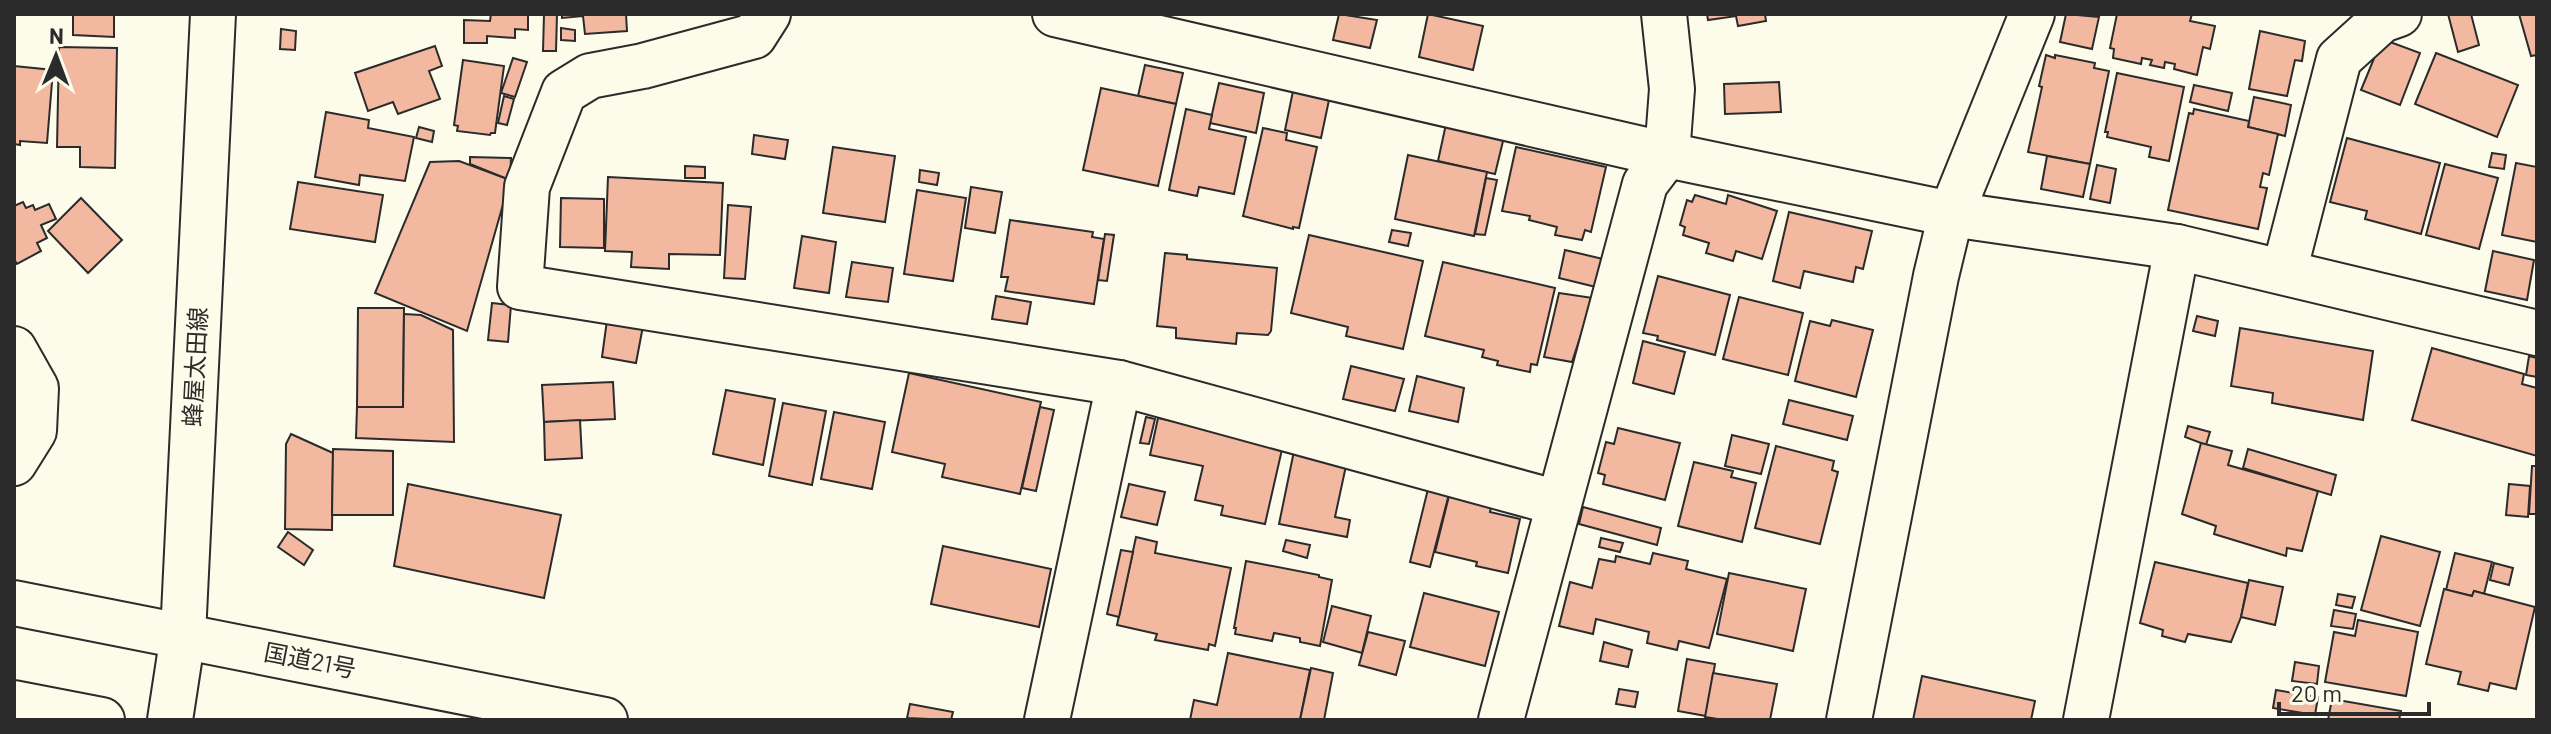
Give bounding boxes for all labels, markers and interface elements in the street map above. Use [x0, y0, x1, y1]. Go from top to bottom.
north arrow [16, 16, 96, 96]
text: N [49, 22, 64, 48]
street label: 蜂屋太田線 [177, 306, 212, 428]
street label: 国道21号 [262, 636, 359, 683]
scale bar [2279, 666, 2429, 716]
text: 20 m [2291, 678, 2342, 707]

